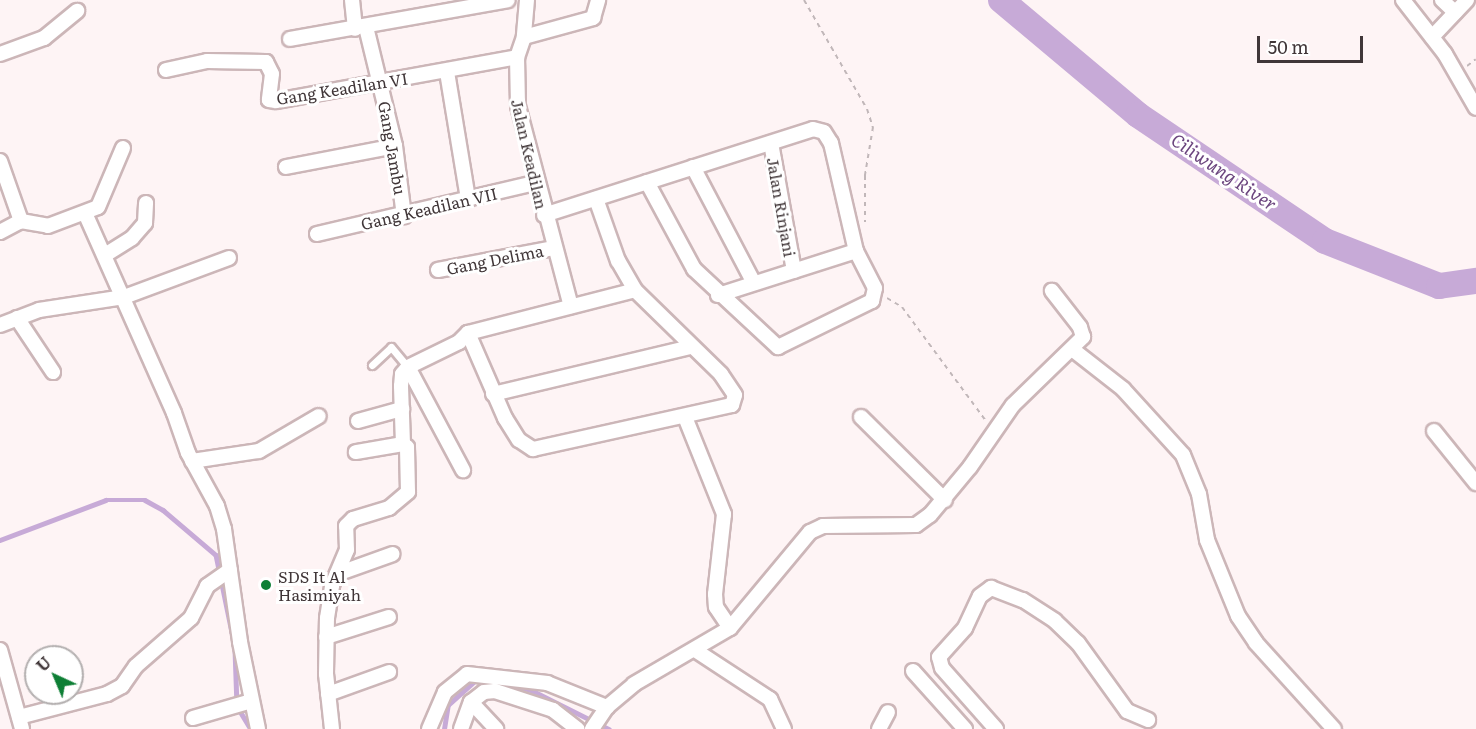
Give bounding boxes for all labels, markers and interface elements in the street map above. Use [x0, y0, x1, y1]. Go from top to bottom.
scale bar [1260, 24, 1366, 62]
text: 50 m [1268, 33, 1309, 60]
street label: Gang Keadilan VI [275, 68, 409, 108]
street label: Jalan Keadilan [508, 97, 552, 211]
street label: Gang Jambu [375, 100, 411, 196]
water label: Ciliwung River [1167, 129, 1281, 215]
street label: Jalan Rinjani [764, 156, 800, 258]
street label: Gang Keadilan VII [359, 183, 499, 233]
street label: Gang Delima [445, 240, 545, 278]
place label: SDS It Al Hasimiyah [278, 566, 361, 604]
marker: SDS It Al Hasimiyah [259, 578, 273, 592]
north arrow [24, 645, 84, 705]
text: U [30, 650, 56, 676]

